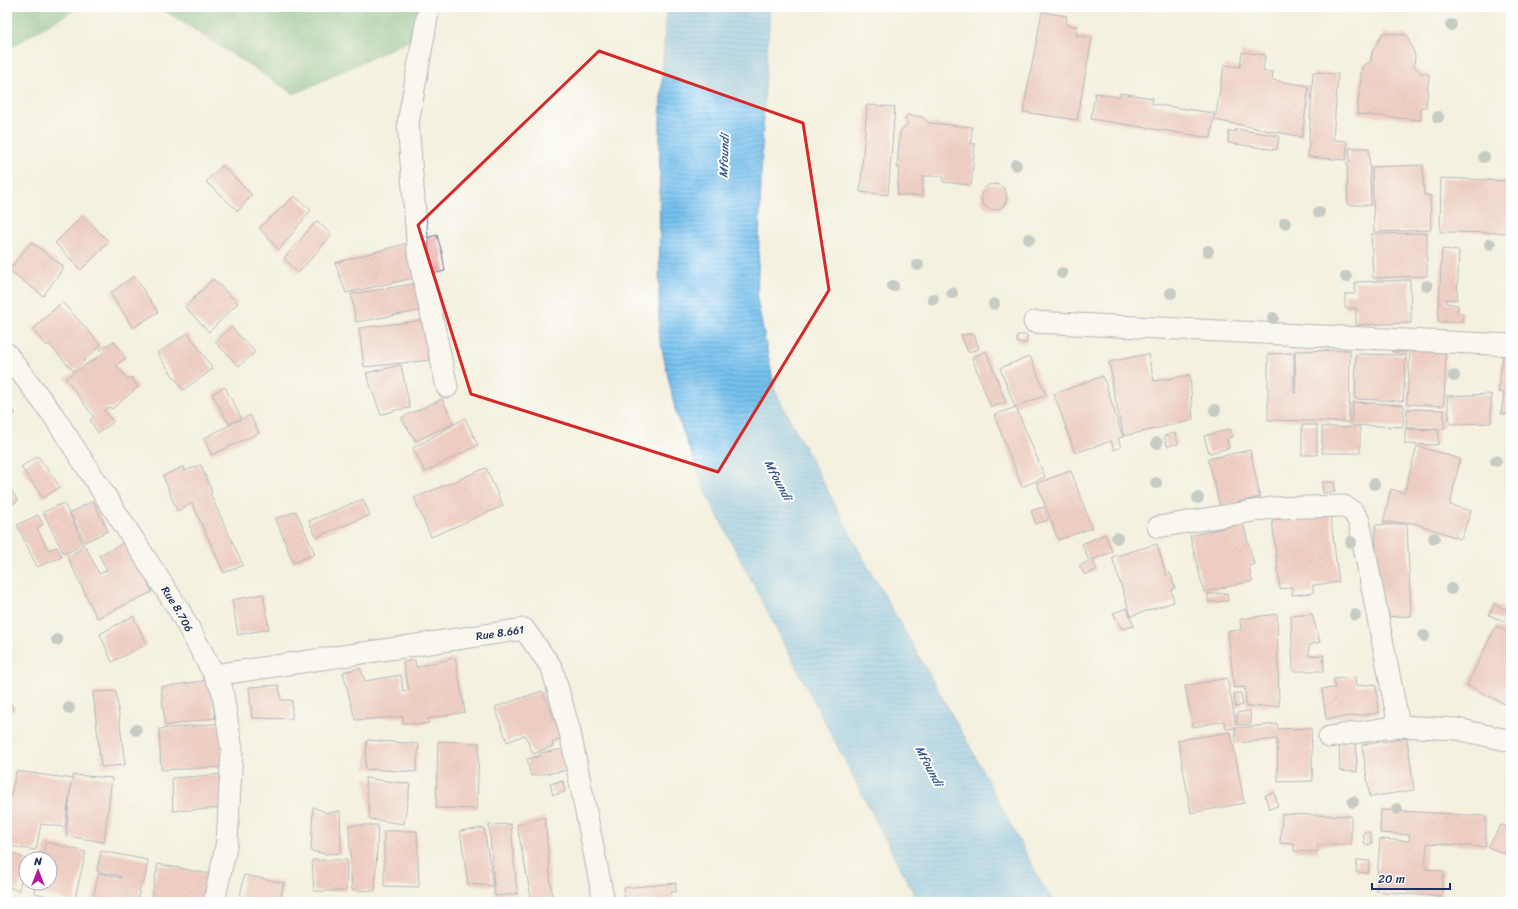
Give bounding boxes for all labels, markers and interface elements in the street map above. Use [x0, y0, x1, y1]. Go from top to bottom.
water label: Mfoundi [712, 131, 736, 178]
water label: Mfoundi [758, 456, 799, 507]
street label: Rue 8.706 [156, 582, 199, 635]
street label: Rue 8.661 [475, 620, 525, 646]
water label: Mfoundi [909, 742, 950, 793]
north arrow [18, 851, 58, 891]
text: N [33, 852, 42, 871]
scale bar [1372, 865, 1450, 891]
text: 20 m [1378, 868, 1405, 890]

